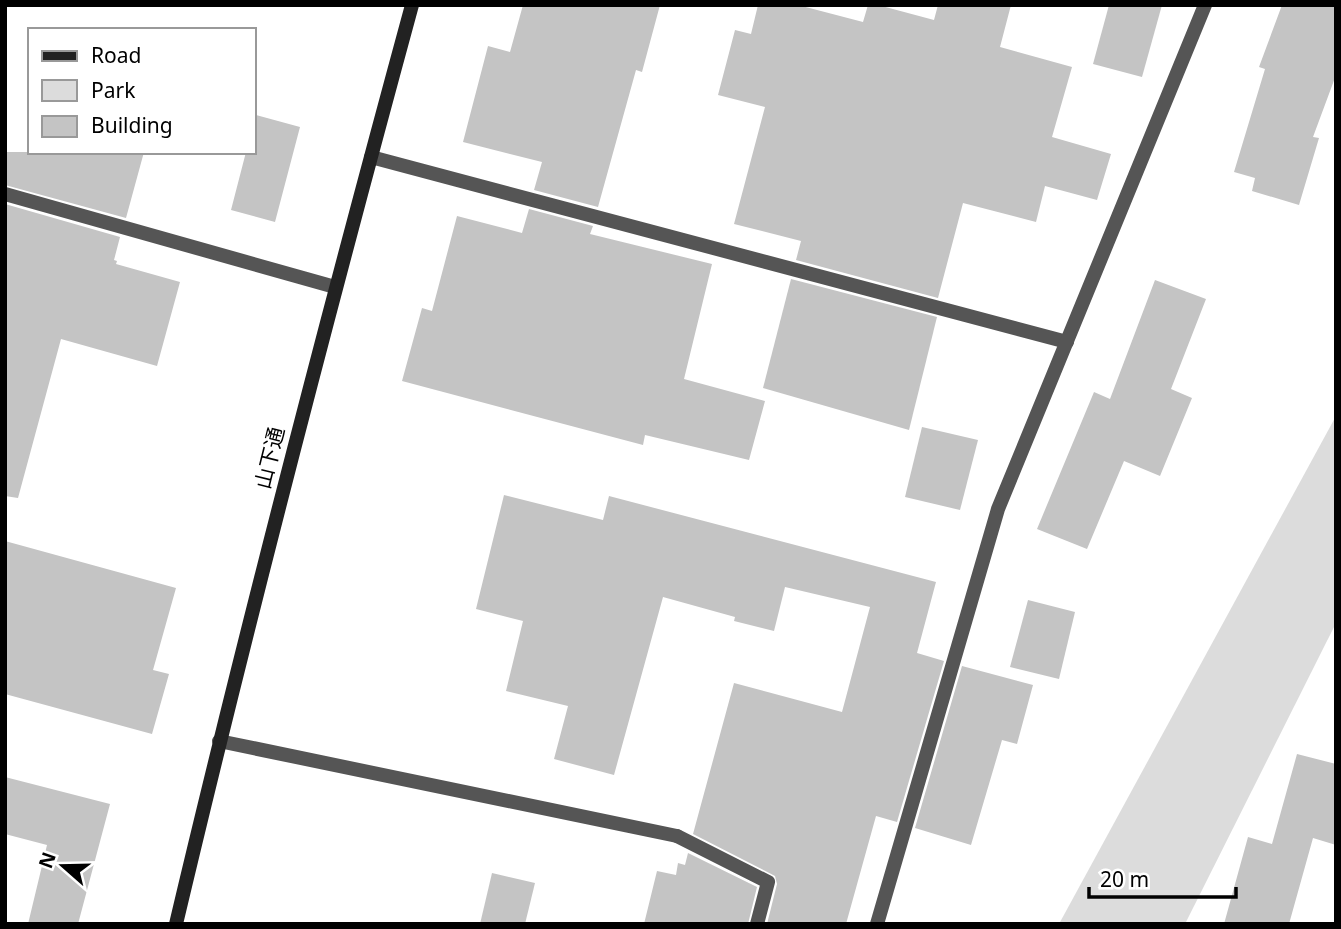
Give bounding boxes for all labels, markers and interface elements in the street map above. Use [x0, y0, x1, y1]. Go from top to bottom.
legend [28, 28, 256, 154]
text: Road [91, 41, 141, 69]
text: Park [91, 76, 136, 104]
text: Building [91, 111, 173, 139]
street label: 山下通 [248, 424, 290, 492]
north arrow [28, 831, 98, 901]
text: N [32, 848, 62, 872]
scale bar [1089, 856, 1236, 900]
text: 20 m [1100, 865, 1149, 893]

